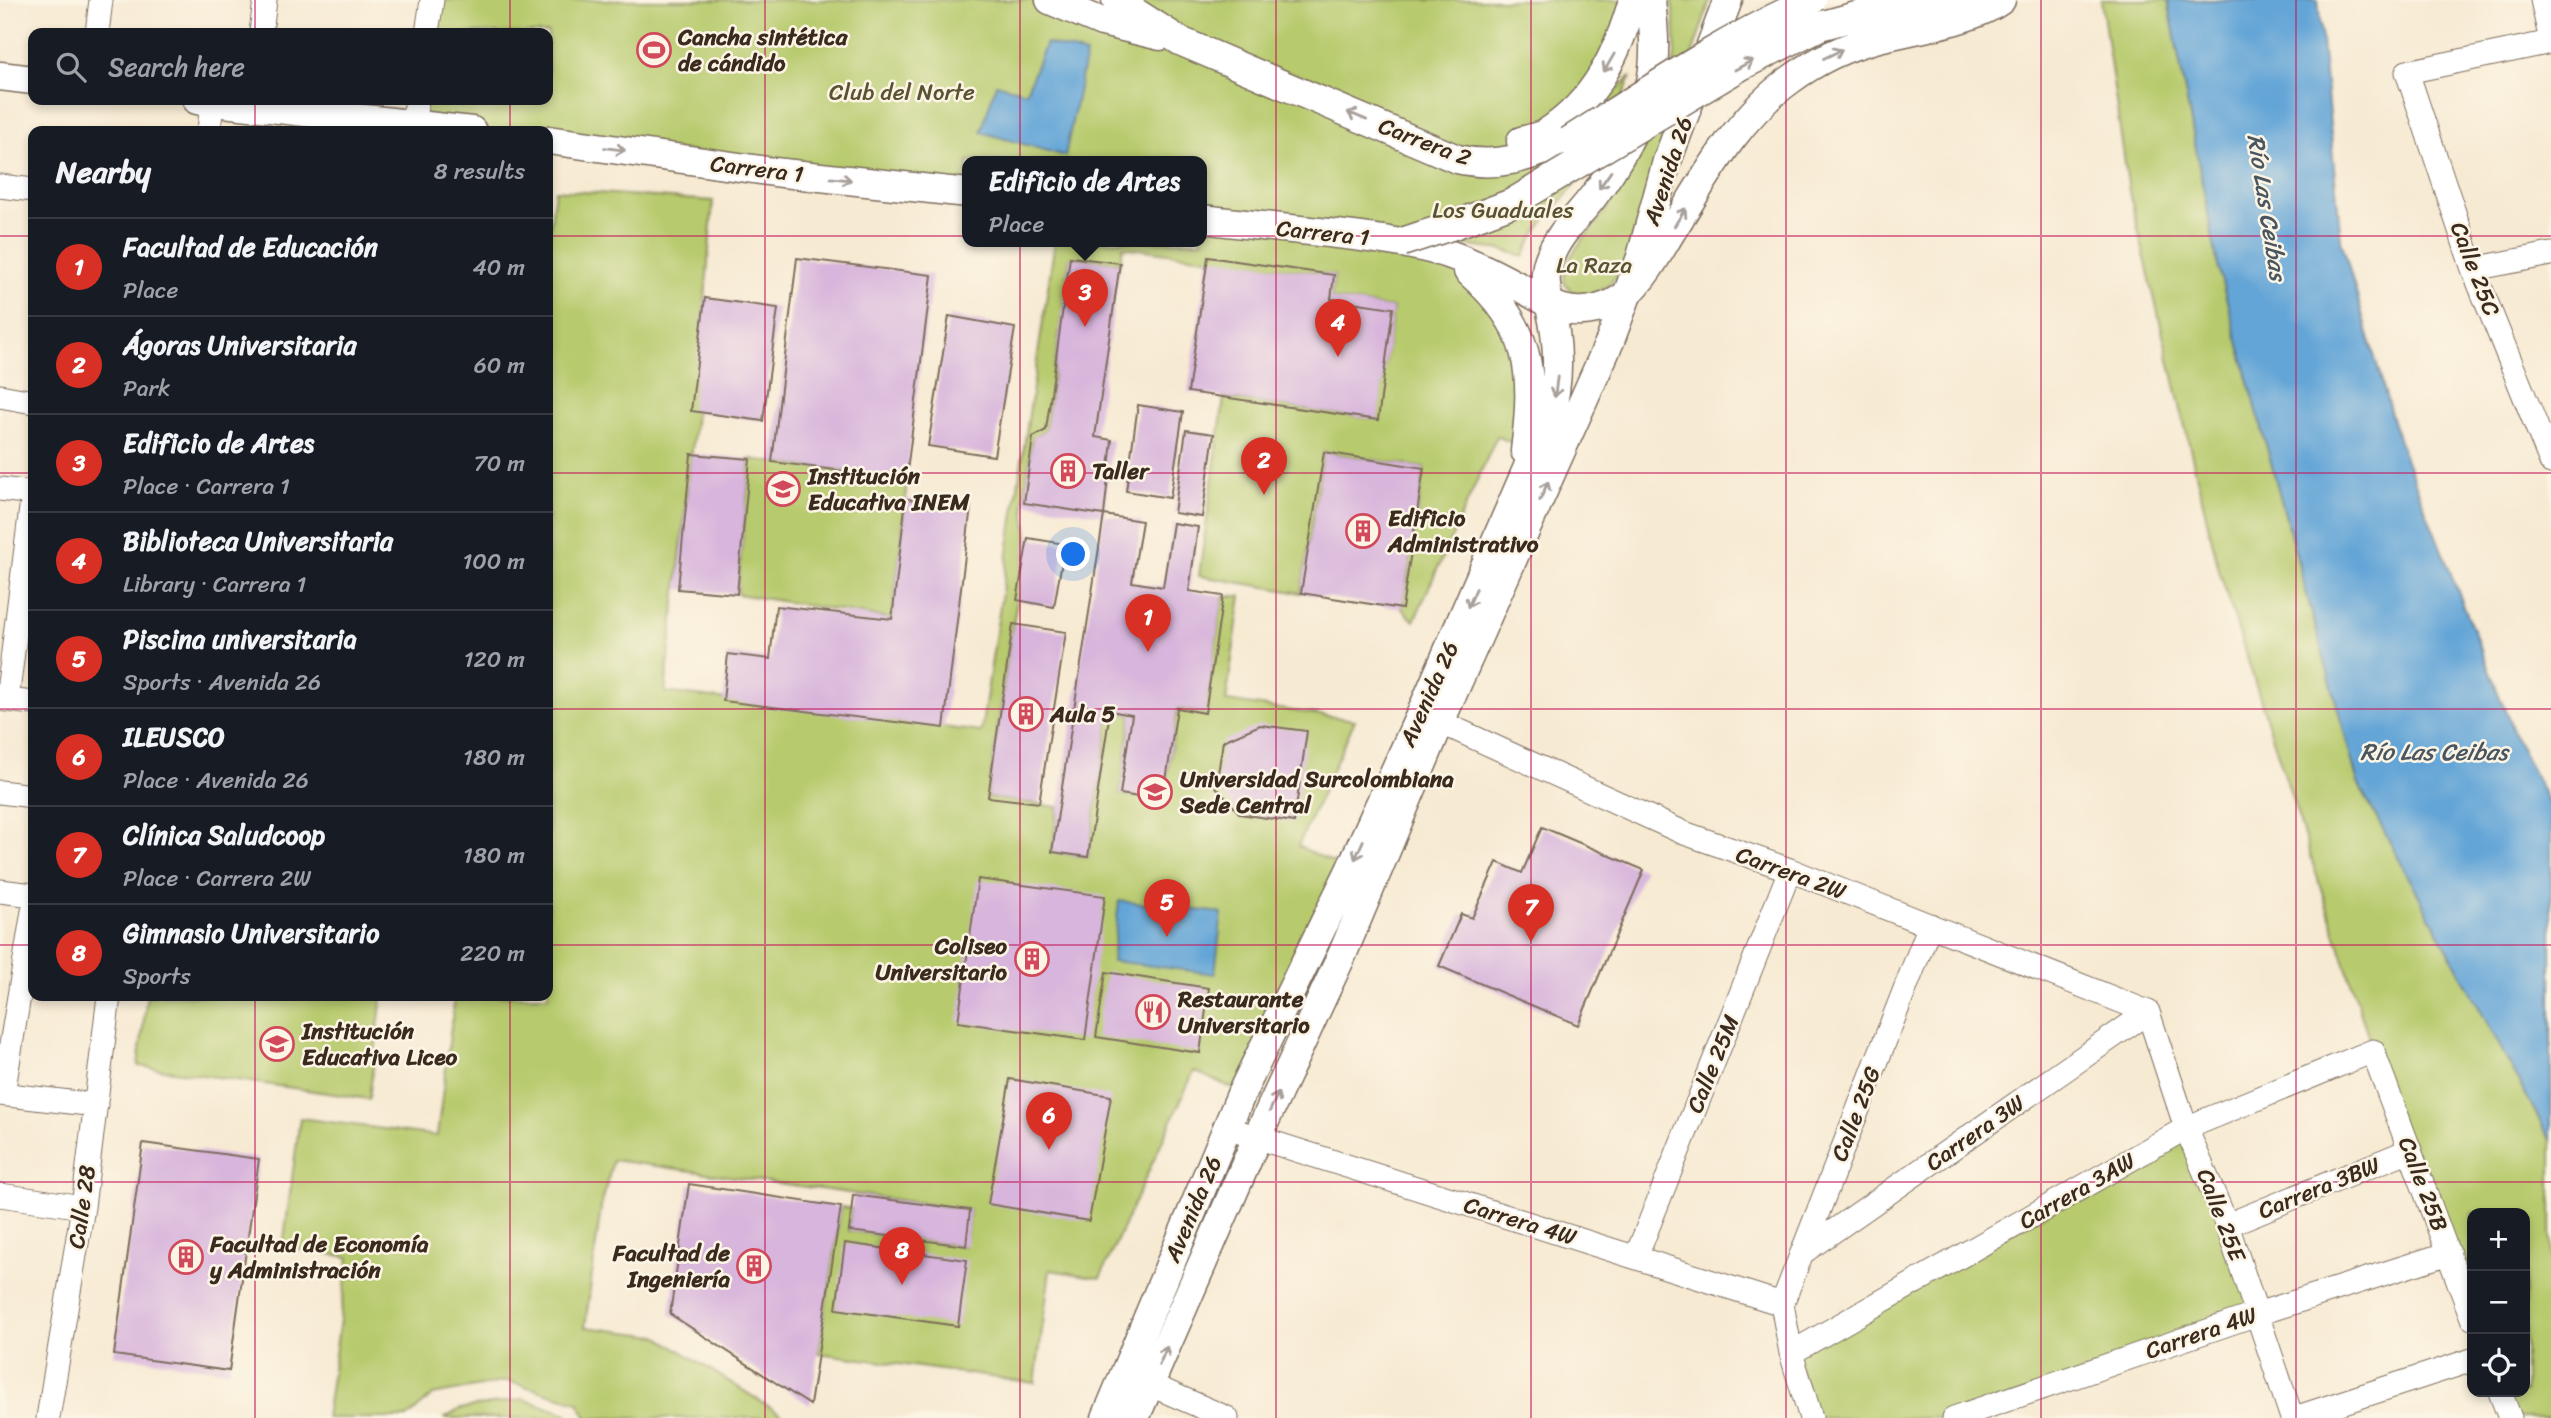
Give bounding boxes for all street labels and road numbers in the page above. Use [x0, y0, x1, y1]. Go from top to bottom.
street label: Carrera 2 [1372, 106, 1478, 178]
street label: Avenida 26 [1631, 111, 1705, 232]
street label: Carrera 1 [708, 143, 806, 195]
street label: Carrera 1 [1274, 208, 1372, 258]
street label: Calle 25C [2438, 216, 2512, 323]
street label: Avenida 26 [1387, 634, 1471, 755]
street label: Carrera 2W [1730, 834, 1853, 912]
street label: Calle 25M [1675, 1008, 1751, 1119]
street label: Calle 25G [1819, 1060, 1893, 1167]
street label: Carrera 3W [1917, 1083, 2034, 1182]
street label: Calle 25B [2386, 1131, 2460, 1237]
street label: Carrera 3AW [2011, 1140, 2144, 1241]
street label: Carrera 3BW [2252, 1145, 2387, 1231]
street label: Avenida 26 [1152, 1149, 1234, 1270]
street label: Calle 28 [56, 1162, 108, 1251]
street label: Calle 25E [2184, 1162, 2258, 1269]
street label: Carrera 4W [1459, 1184, 1582, 1258]
street label: Carrera 4W [2140, 1294, 2264, 1371]

